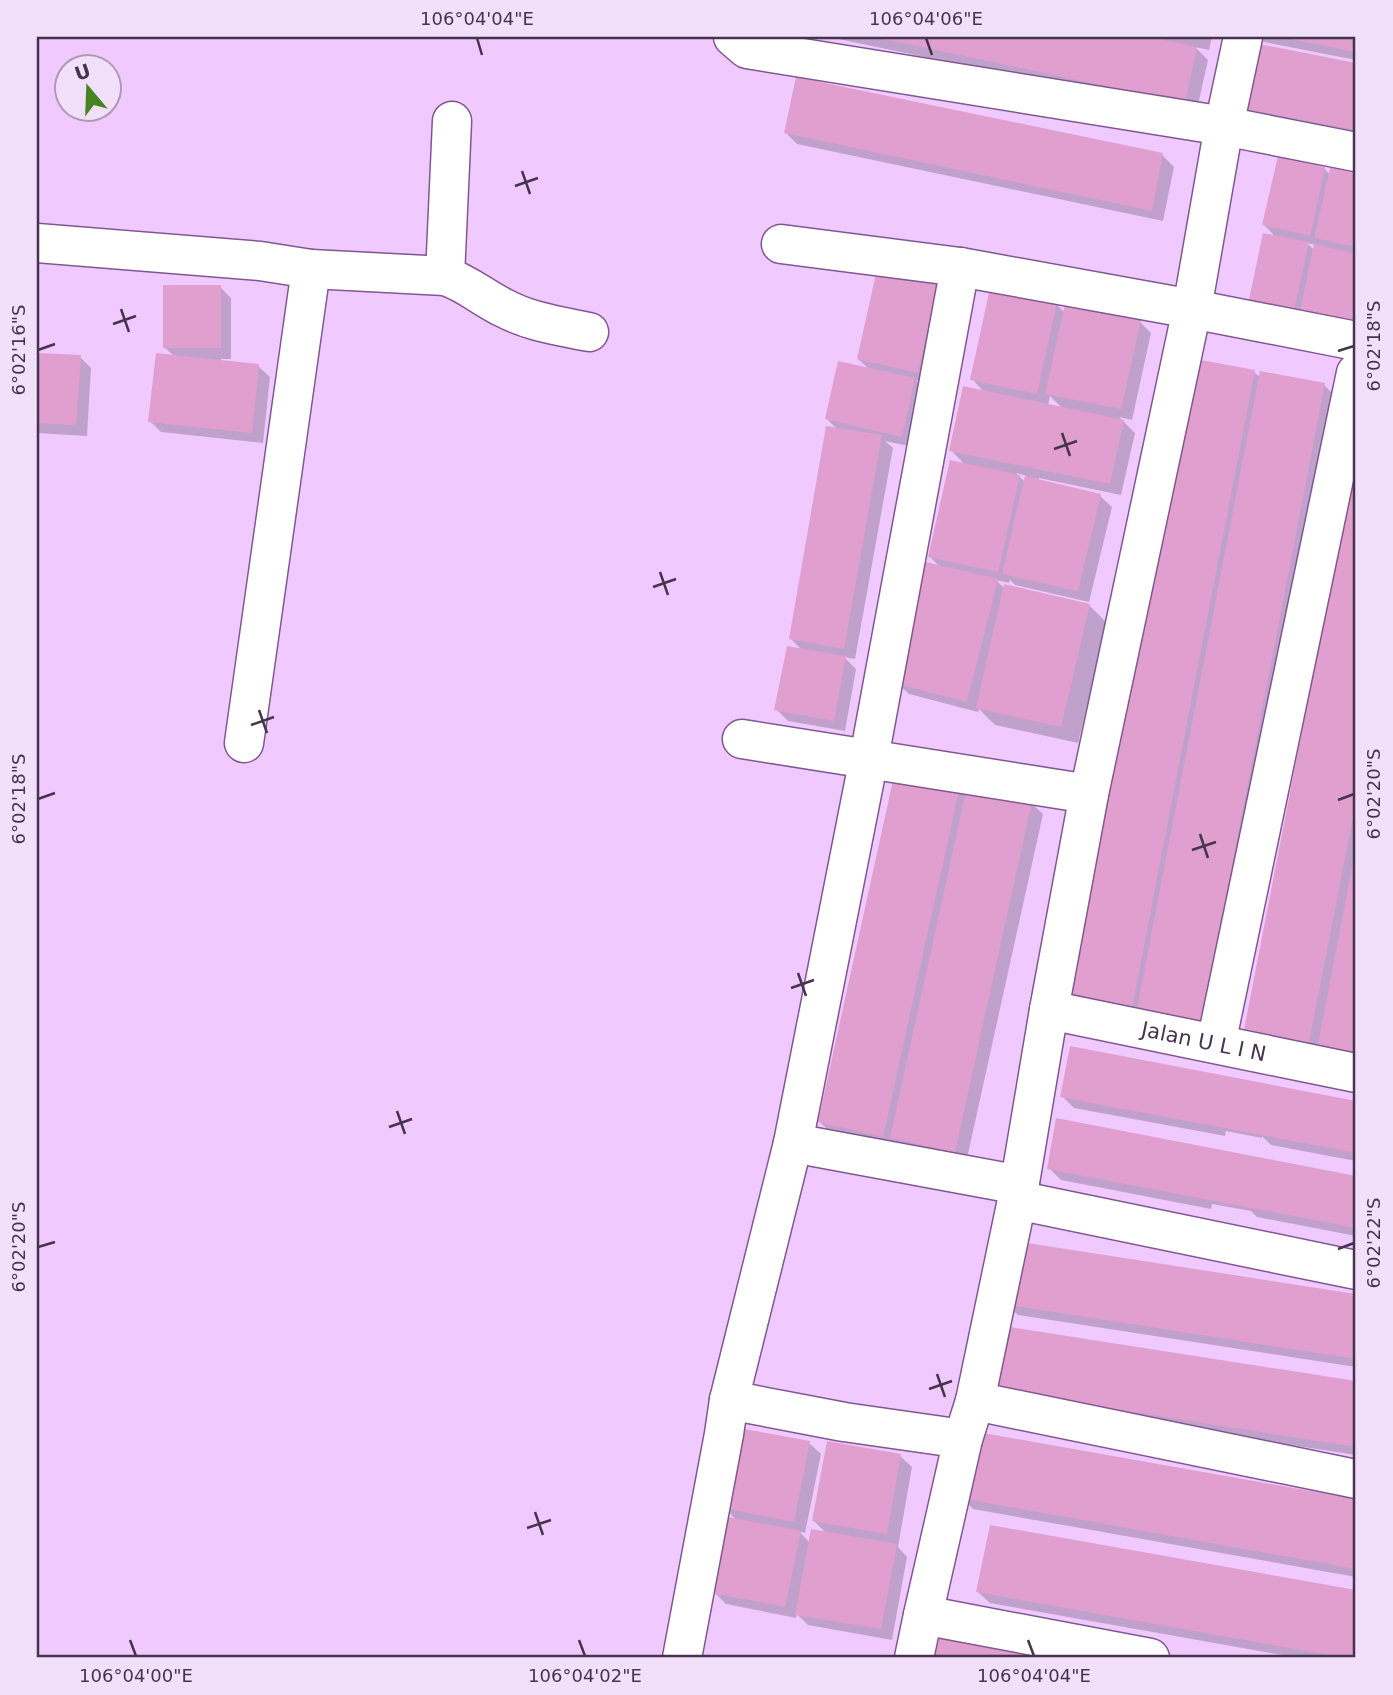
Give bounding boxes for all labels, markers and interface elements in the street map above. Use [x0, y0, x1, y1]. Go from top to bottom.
text: 106°04'04"E [420, 8, 534, 29]
text: 106°04'06"E [869, 8, 983, 29]
north arrow [52, 52, 122, 122]
text: U [72, 59, 93, 85]
text: 6°02'18"S [1363, 301, 1384, 391]
text: 6°02'16"S [8, 305, 29, 395]
text: 6°02'20"S [1363, 749, 1384, 839]
text: 6°02'18"S [8, 754, 29, 844]
street label: Jalan U L I N [1137, 1017, 1268, 1066]
text: 6°02'22"S [1363, 1198, 1384, 1288]
text: 6°02'20"S [8, 1202, 29, 1292]
text: 106°04'00"E [79, 1665, 193, 1686]
text: 106°04'02"E [528, 1665, 642, 1686]
text: 106°04'04"E [977, 1665, 1091, 1686]

